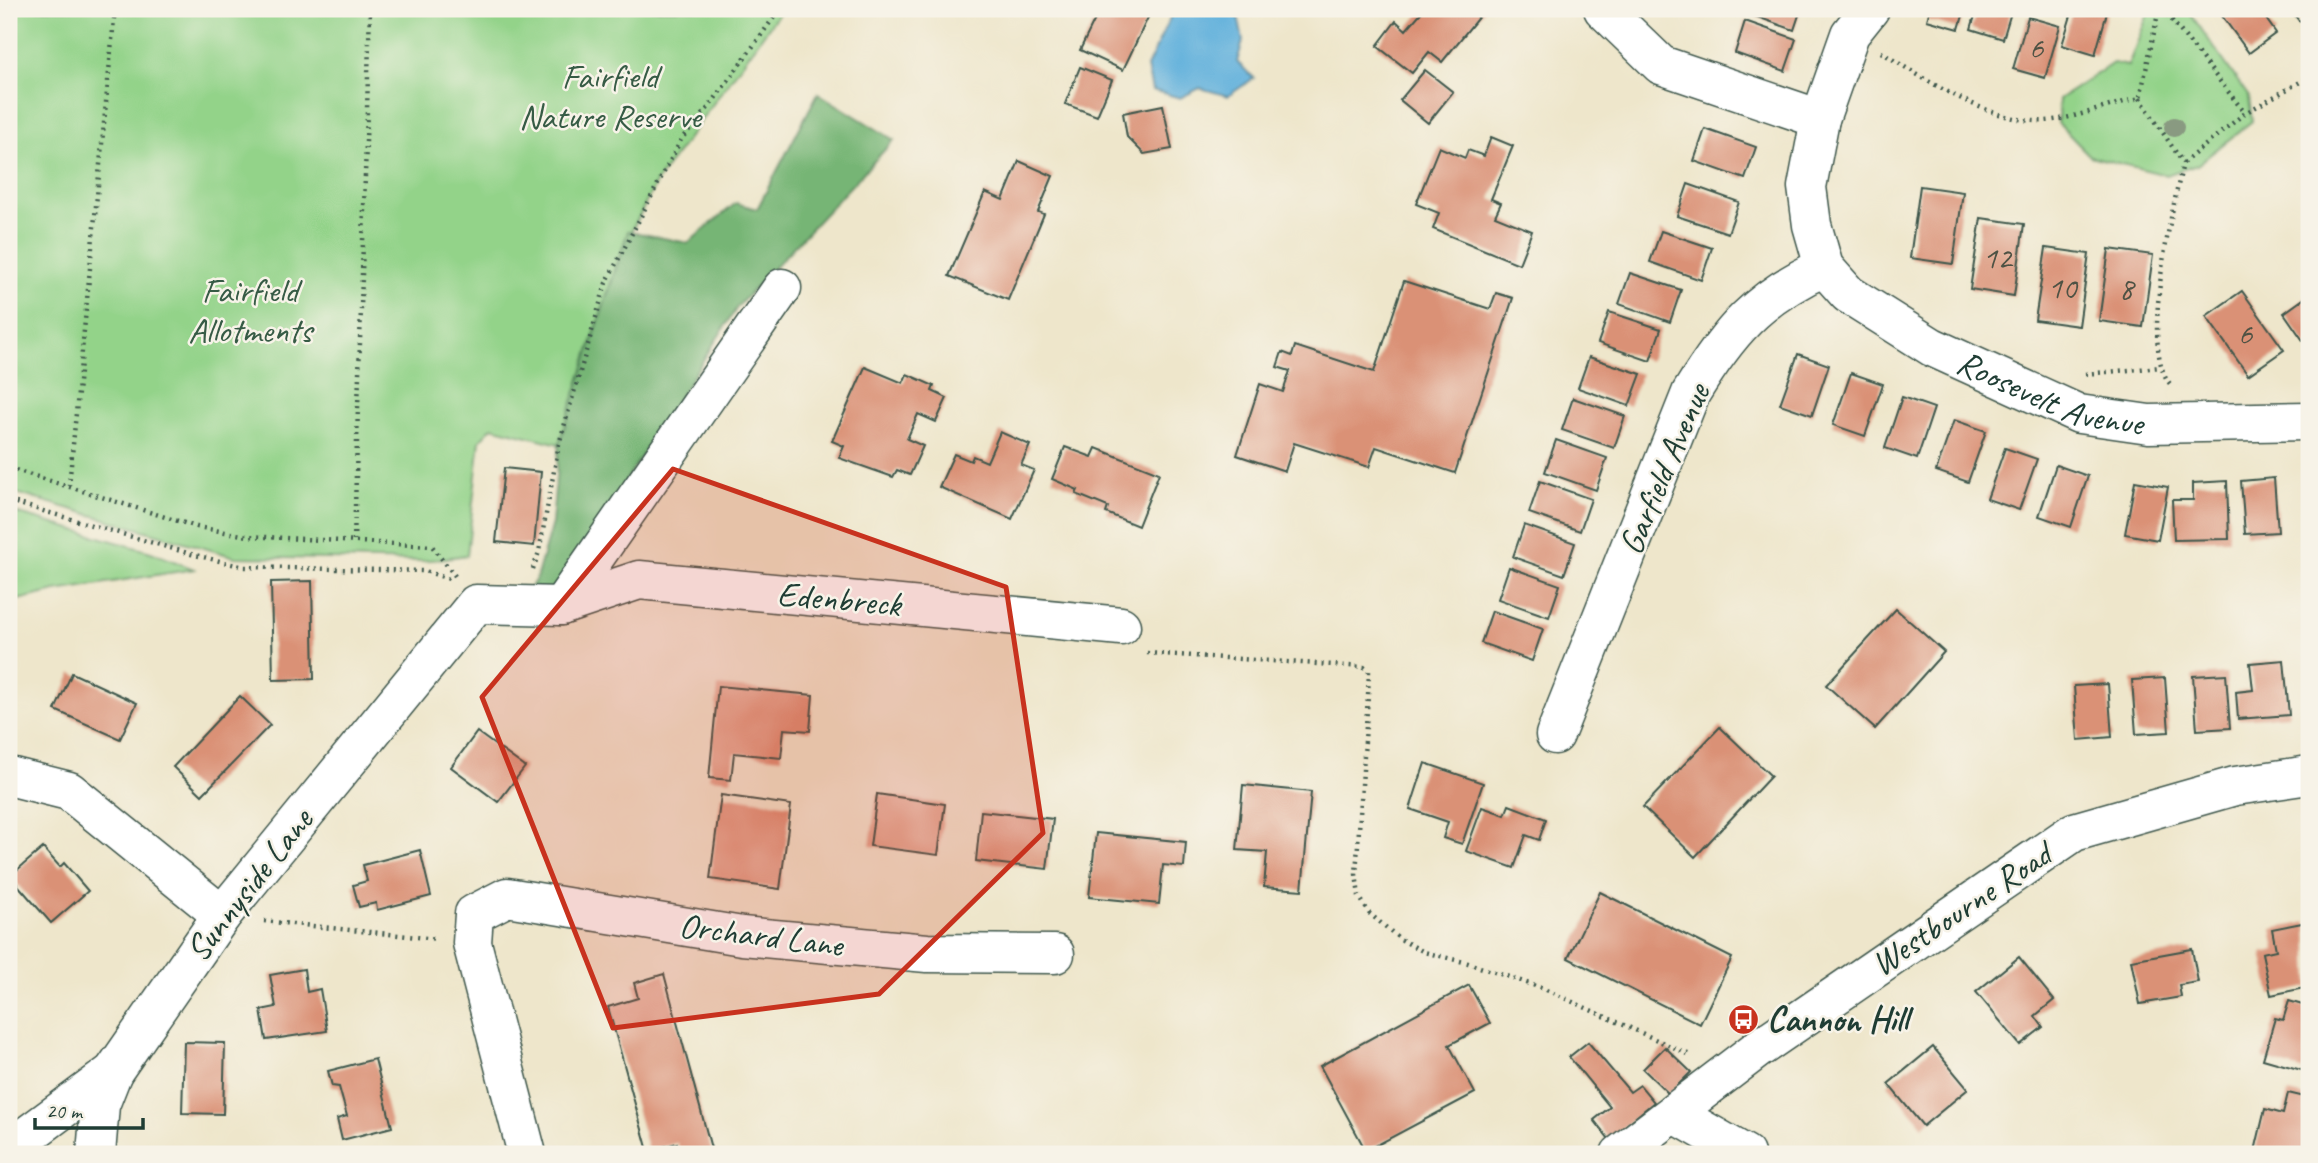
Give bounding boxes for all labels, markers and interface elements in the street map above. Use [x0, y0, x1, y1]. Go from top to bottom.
house number: 6 [2029, 27, 2045, 68]
park label: Fairfield Nature Reserve [519, 54, 704, 139]
house number: 12 [1983, 237, 2014, 278]
house number: 10 [2048, 267, 2079, 308]
park label: Fairfield Allotments [188, 268, 315, 353]
house number: 8 [2119, 268, 2136, 309]
house number: 6 [2238, 313, 2254, 354]
street label: Roosevelt Avenue [1950, 339, 2149, 446]
street label: Garfield Avenue [1608, 375, 1721, 561]
street label: Edenbreck [775, 571, 905, 627]
street label: Sunnyside Lane [175, 797, 324, 971]
street label: Westbourne Road [1862, 829, 2064, 986]
street label: Orchard Lane [677, 903, 848, 968]
place label: Cannon Hill [1767, 997, 1915, 1042]
bus stop icon: Cannon Hill [1727, 1002, 1761, 1036]
scale bar [35, 1086, 144, 1130]
text: 20 m [46, 1098, 84, 1124]

